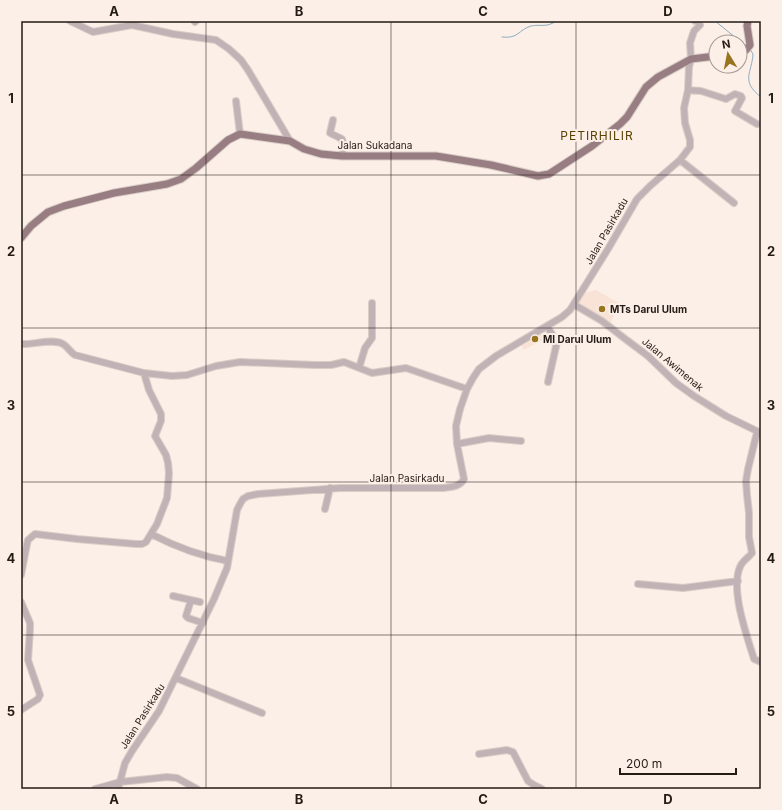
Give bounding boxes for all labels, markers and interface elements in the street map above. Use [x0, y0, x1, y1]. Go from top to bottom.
text: A [109, 3, 119, 19]
text: B [295, 3, 304, 19]
text: C [478, 3, 488, 19]
text: D [663, 3, 673, 19]
north arrow [708, 34, 748, 74]
text: N [721, 37, 732, 52]
text: 1 [8, 90, 14, 106]
text: 1 [768, 90, 774, 106]
district label: PETIRHILIR [560, 128, 634, 143]
street label: Jalan Sukadana [338, 139, 412, 151]
street label: Jalan Pasirkadu [582, 196, 630, 266]
text: 2 [7, 243, 15, 259]
text: 2 [767, 243, 775, 259]
place label: MTs Darul Ulum [610, 303, 687, 315]
marker: MTs Darul Ulum [597, 304, 607, 314]
place label: MI Darul Ulum [543, 333, 611, 345]
marker: MI Darul Ulum [530, 334, 540, 344]
street label: Jalan Awimenak [640, 335, 707, 394]
text: 3 [7, 397, 15, 413]
text: 3 [767, 397, 775, 413]
street label: Jalan Pasirkadu [370, 472, 445, 484]
text: 4 [7, 550, 16, 566]
text: 4 [767, 550, 776, 566]
street label: Jalan Pasirkadu [117, 681, 167, 751]
text: 5 [7, 703, 15, 719]
text: 5 [767, 703, 775, 719]
scale bar [620, 750, 736, 776]
text: 200 m [626, 756, 662, 771]
text: A [109, 791, 119, 807]
text: B [295, 791, 304, 807]
text: C [478, 791, 488, 807]
text: D [663, 791, 673, 807]

